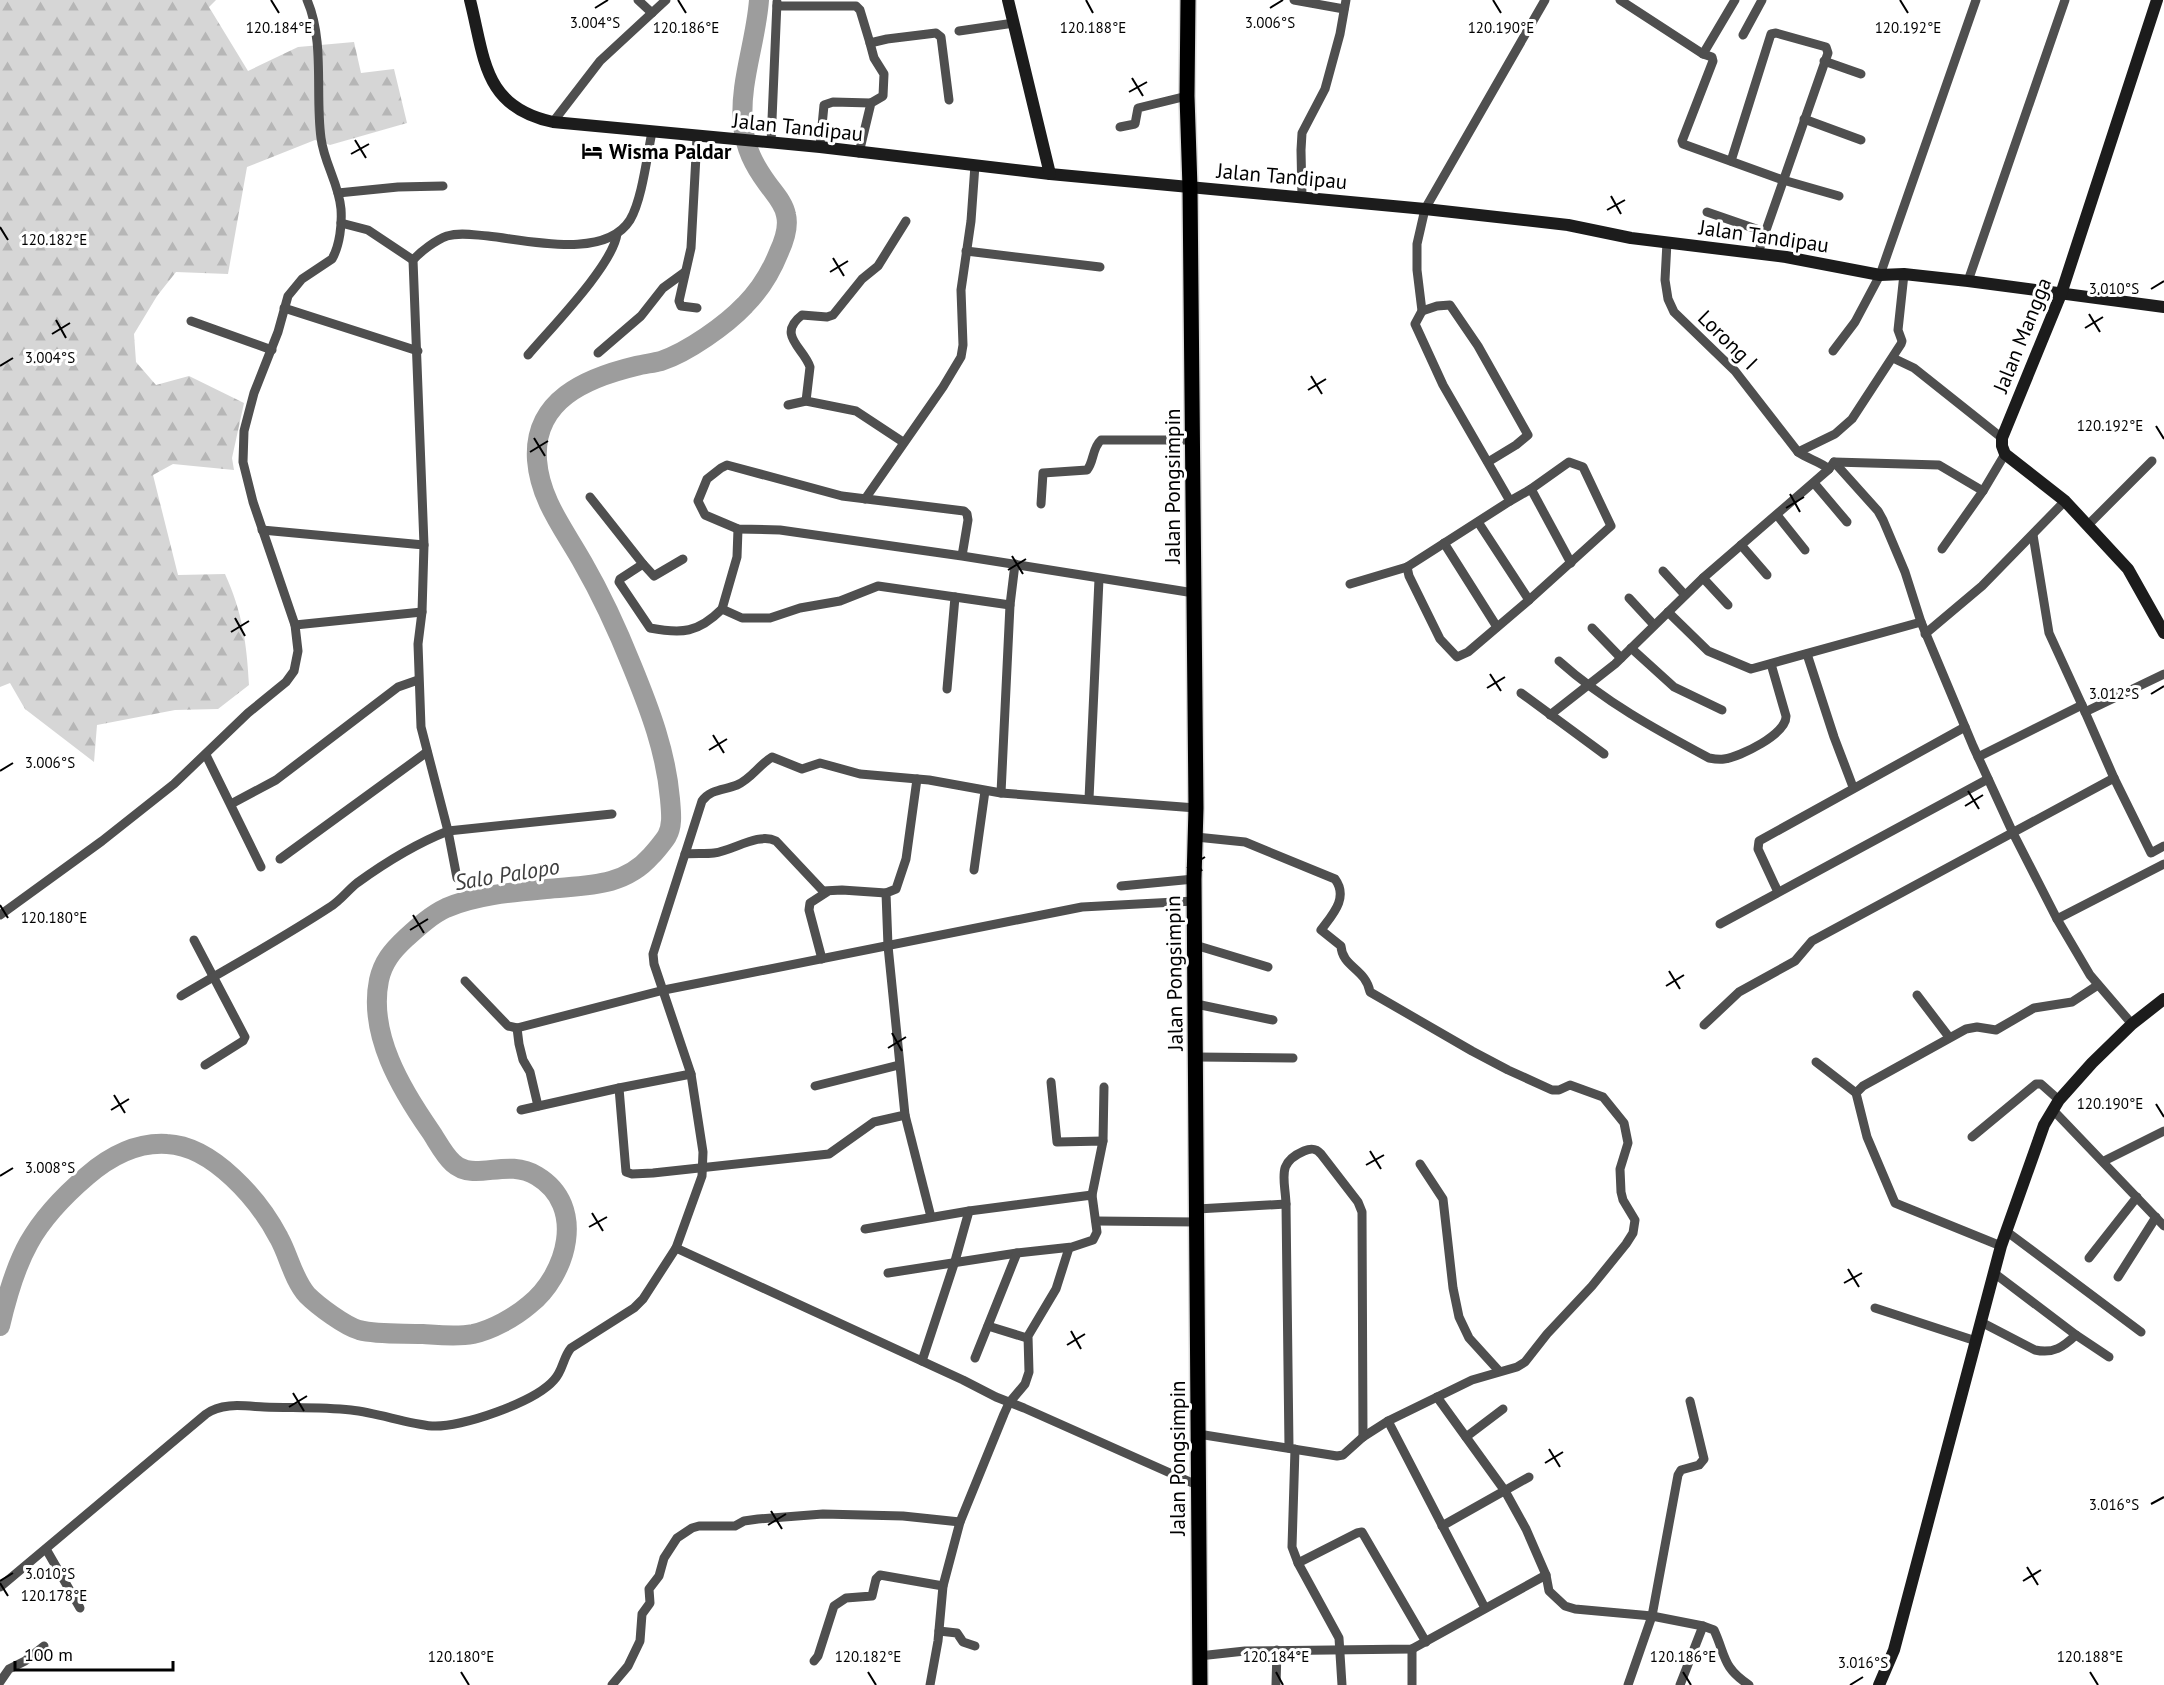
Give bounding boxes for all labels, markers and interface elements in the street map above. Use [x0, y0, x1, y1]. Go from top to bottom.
text: 3.004°S [570, 13, 620, 32]
text: 3.006°S [1245, 13, 1295, 32]
text: 120.184°E [246, 18, 312, 37]
text: 120.186°E [653, 18, 719, 37]
text: 120.188°E [1060, 18, 1126, 37]
text: 120.190°E [1468, 18, 1534, 37]
text: 120.192°E [1875, 18, 1941, 37]
street label: Jalan Tandipau [730, 107, 865, 147]
place label: Wisma Paldar [609, 138, 732, 165]
hotel icon: Wisma Paldar [580, 139, 604, 163]
street label: Jalan Tandipau [1215, 157, 1348, 195]
street label: Jalan Tandipau [1696, 213, 1831, 258]
text: 120.182°E [21, 230, 87, 249]
street label: Jalan Mangga [1986, 274, 2057, 397]
text: 3.010°S [2089, 279, 2139, 298]
street label: Lorong I [1692, 304, 1764, 376]
text: 3.004°S [25, 348, 75, 367]
street label: Jalan Pongsimpin [1159, 408, 1186, 565]
text: 120.192°E [2077, 416, 2143, 435]
text: 3.012°S [2089, 684, 2139, 703]
text: 3.006°S [25, 753, 75, 772]
water label: Salo Palopo [452, 852, 562, 896]
street label: Jalan Pongsimpin [1159, 895, 1189, 1052]
text: 120.180°E [21, 908, 87, 927]
text: 120.190°E [2077, 1094, 2143, 1113]
text: 3.008°S [25, 1158, 75, 1177]
street label: Jalan Pongsimpin [1164, 1380, 1191, 1537]
text: 3.016°S [2089, 1495, 2139, 1514]
text: 3.010°S [25, 1564, 75, 1583]
text: 120.178°E [21, 1586, 87, 1605]
scale bar [15, 1634, 172, 1672]
text: 100 m [24, 1643, 73, 1666]
text: 120.180°E [428, 1647, 494, 1666]
text: 120.182°E [835, 1647, 901, 1666]
text: 120.184°E [1243, 1647, 1309, 1666]
text: 120.186°E [1650, 1647, 1716, 1666]
text: 120.188°E [2057, 1647, 2123, 1666]
text: 3.016°S [1838, 1653, 1888, 1672]

